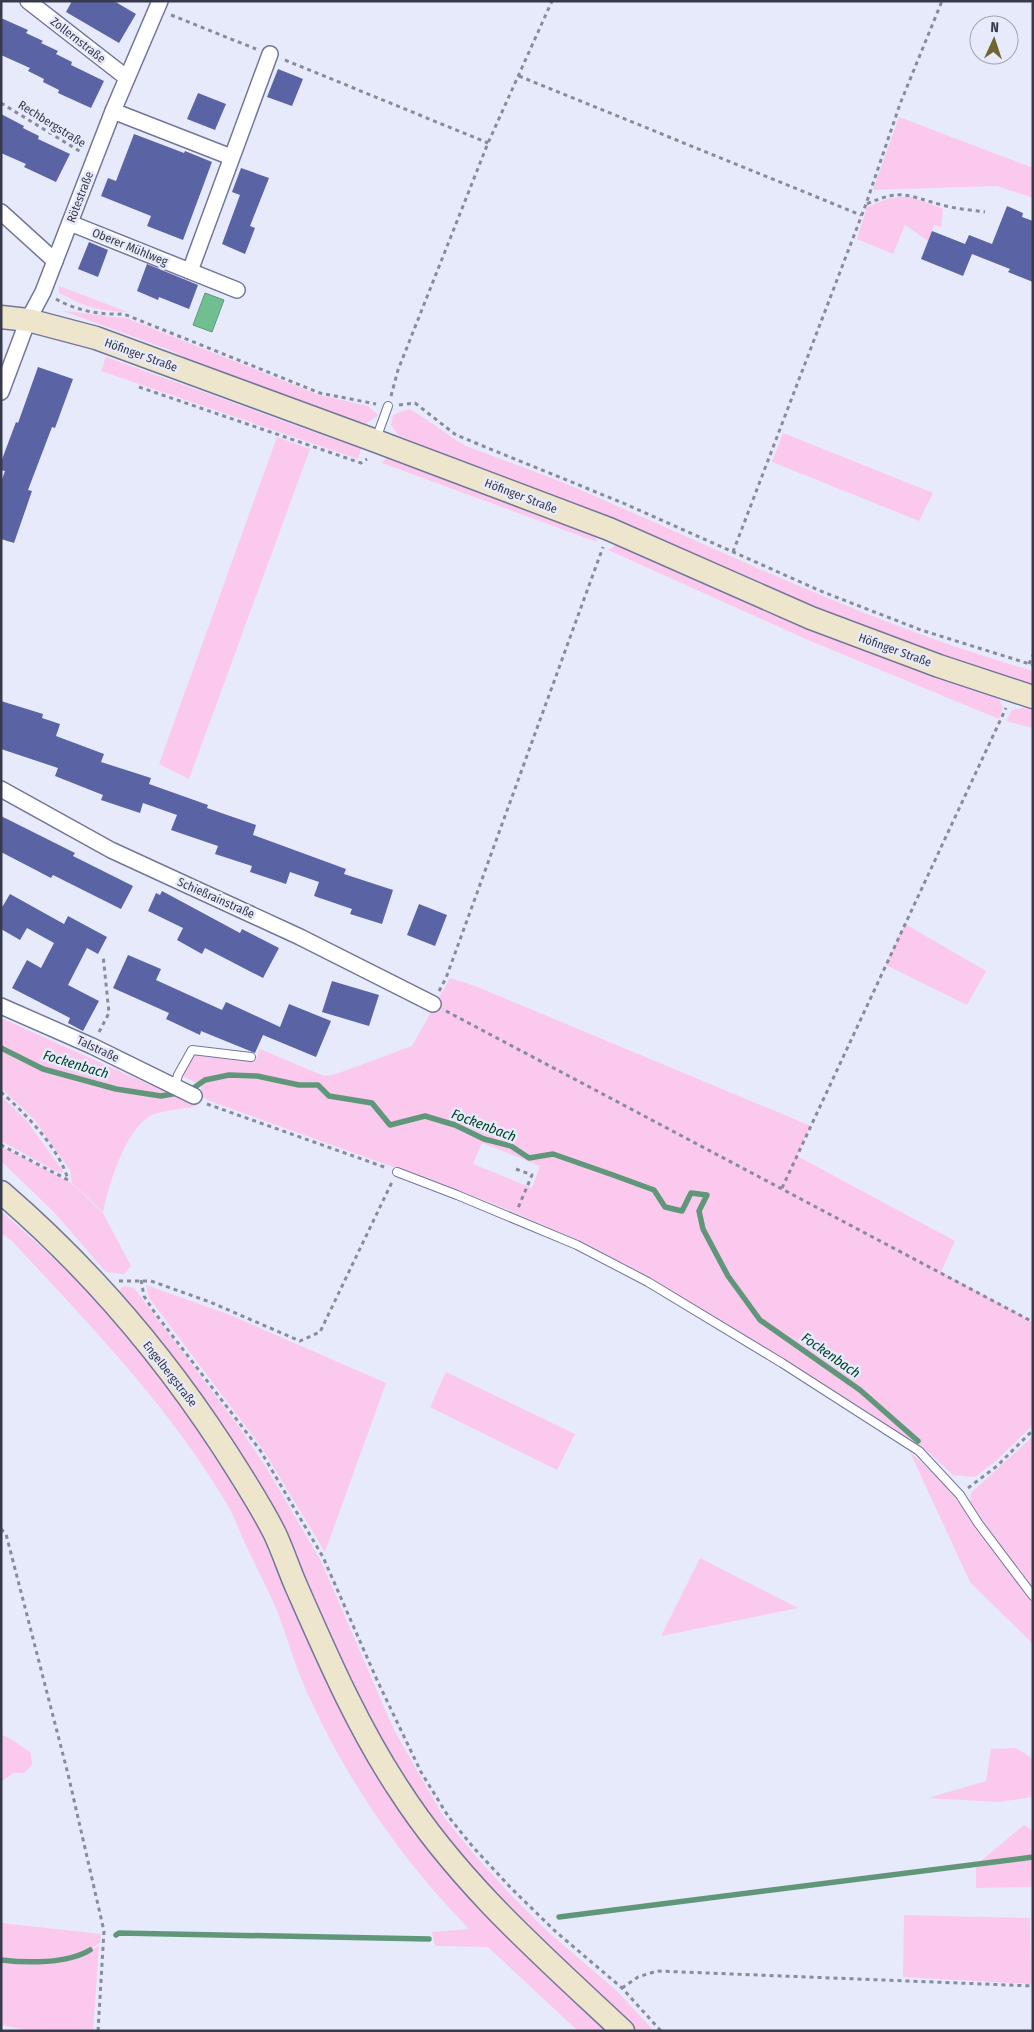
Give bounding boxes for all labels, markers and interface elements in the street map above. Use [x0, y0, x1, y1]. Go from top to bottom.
street label: Zollernstraße [48, 14, 108, 66]
north arrow [969, 15, 1019, 65]
text: N [990, 19, 999, 36]
street label: Rechbergstraße [16, 98, 88, 150]
street label: Rötestraße [64, 169, 96, 224]
street label: Oberer Mühlweg [90, 225, 170, 269]
street label: Höfinger Straße [103, 335, 179, 375]
street label: Höfinger Straße [483, 476, 559, 516]
street label: Höfinger Straße [857, 630, 933, 670]
street label: Schießrainstraße [175, 875, 257, 921]
street label: Talstraße [75, 1033, 121, 1065]
water label: Fockenbach [41, 1046, 111, 1083]
water label: Fockenbach [449, 1105, 518, 1146]
water label: Fockenbach [798, 1329, 863, 1382]
street label: Engelbergstraße [140, 1338, 200, 1410]

